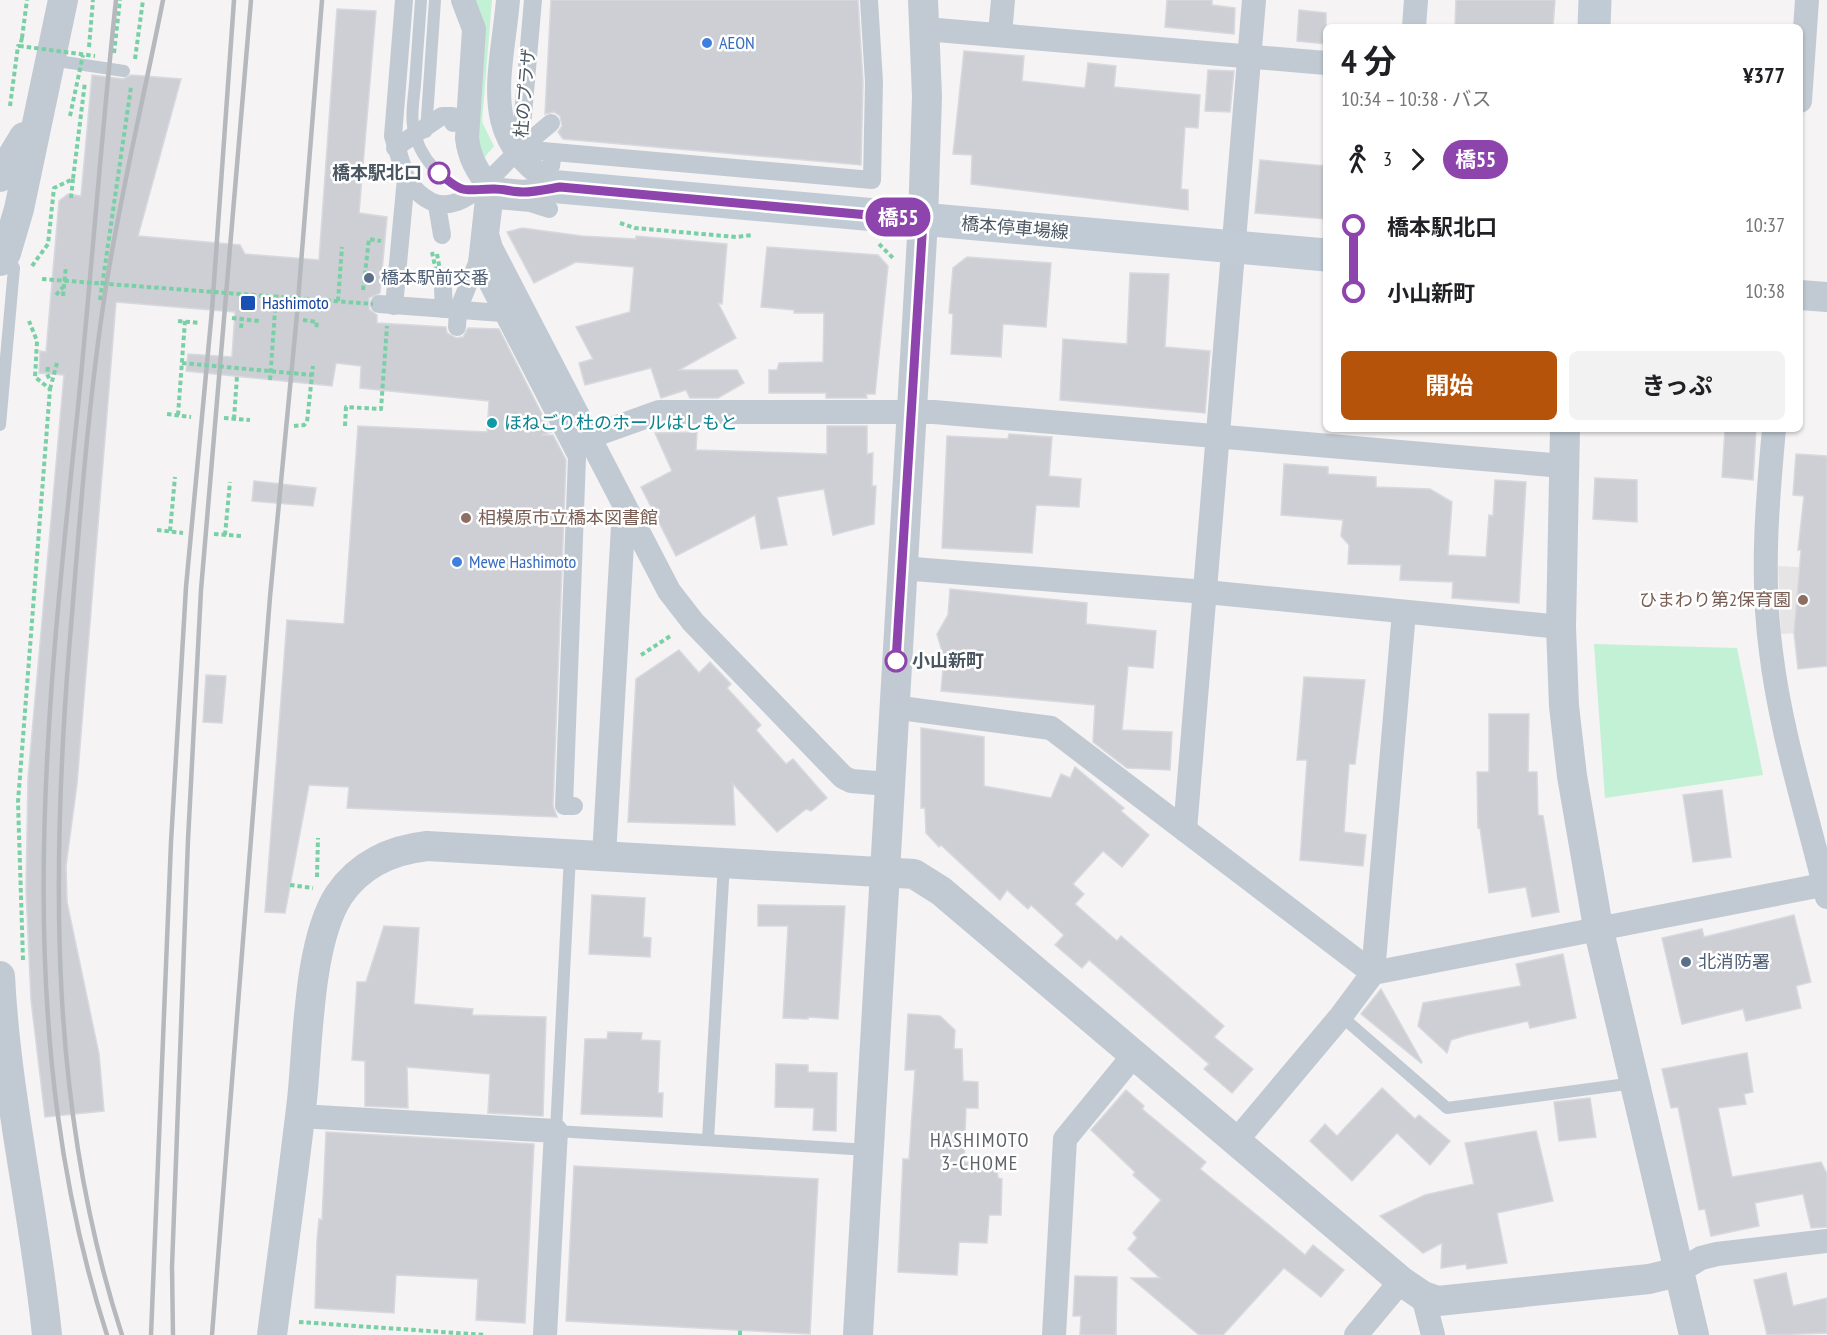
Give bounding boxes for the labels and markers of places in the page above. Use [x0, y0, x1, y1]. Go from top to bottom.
place label: AEON [719, 31, 755, 54]
marker: AEON [700, 36, 714, 50]
place label: 橋本駅北口 [332, 161, 422, 184]
marker: 橋本駅北口 [428, 162, 450, 184]
place label: 橋本駅前交番 [381, 266, 489, 289]
marker: 橋本駅前交番 [362, 271, 376, 285]
place label: Hashimoto [262, 291, 329, 314]
marker: Hashimoto [239, 294, 257, 312]
place label: ほねごり杜のホールはしもと [504, 411, 738, 434]
marker: ほねごり杜のホールはしもと [485, 416, 499, 430]
place label: 相模原市立橋本図書館 [478, 506, 658, 529]
marker: 相模原市立橋本図書館 [459, 511, 473, 525]
place label: Mewe Hashimoto [469, 550, 577, 573]
marker: Mewe Hashimoto [450, 555, 464, 569]
place label: ひまわり第2保育園 [1639, 588, 1791, 611]
marker: ひまわり第2保育園 [1796, 593, 1810, 607]
place label: 小山新町 [912, 649, 984, 672]
marker: 小山新町 [885, 650, 907, 672]
place label: 北消防署 [1698, 950, 1770, 973]
marker: 北消防署 [1679, 955, 1693, 969]

